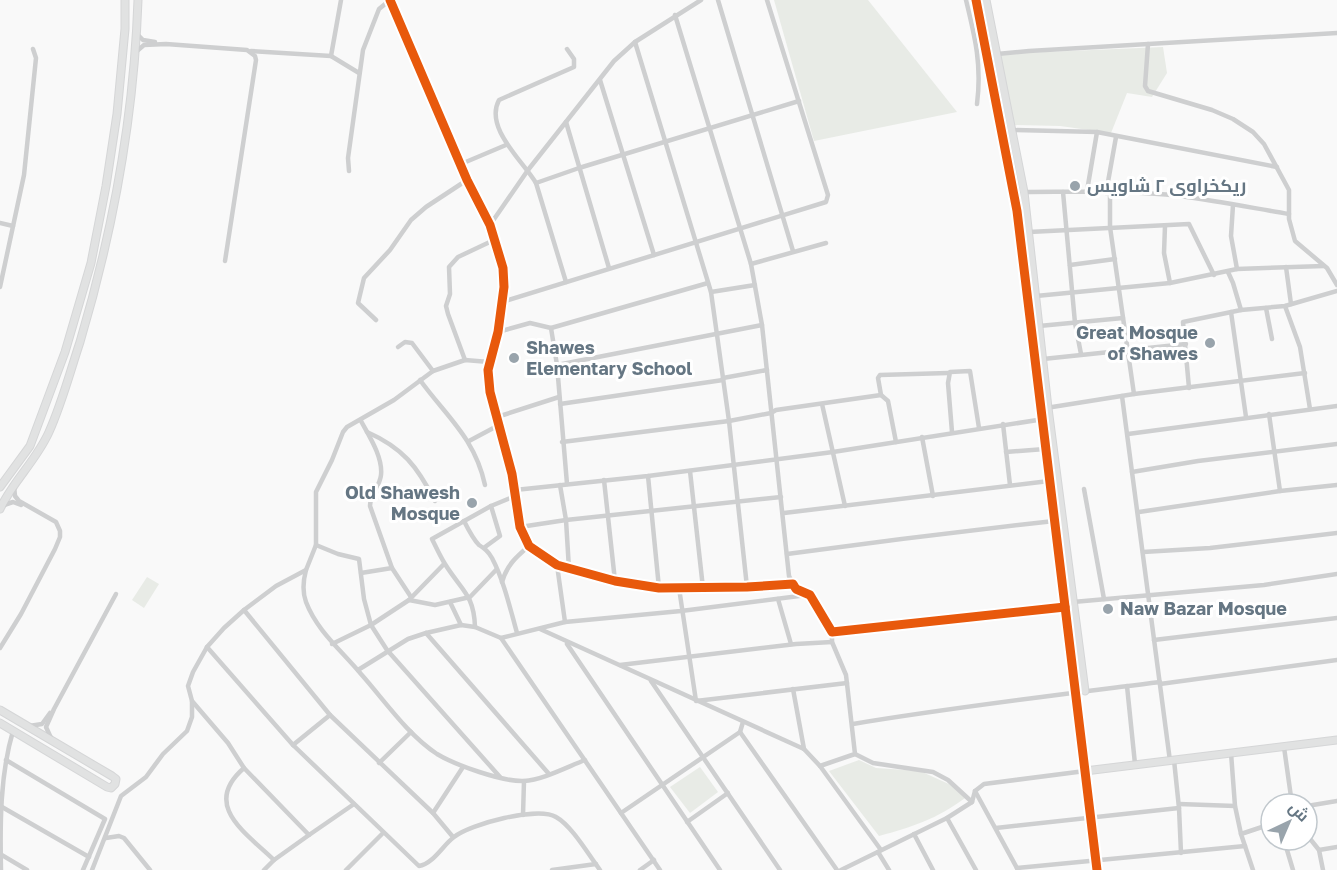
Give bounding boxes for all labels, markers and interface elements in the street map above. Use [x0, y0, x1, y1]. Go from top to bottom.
place label: ريكخراوى ۲ شاويس [1087, 174, 1246, 197]
marker: ريكخراوى ۲ شاويس [1068, 179, 1082, 193]
place label: Great Mosque of Shawes [1076, 321, 1198, 364]
place label: Shawes Elementary School [526, 336, 692, 379]
marker: Great Mosque of Shawes [1203, 336, 1217, 350]
marker: Shawes Elementary School [507, 351, 521, 365]
place label: Old Shawesh Mosque [345, 481, 460, 524]
marker: Old Shawesh Mosque [465, 496, 479, 510]
place label: Naw Bazar Mosque [1120, 597, 1287, 619]
marker: Naw Bazar Mosque [1101, 602, 1115, 616]
north arrow [1259, 792, 1319, 852]
text: ش [1285, 797, 1314, 826]

